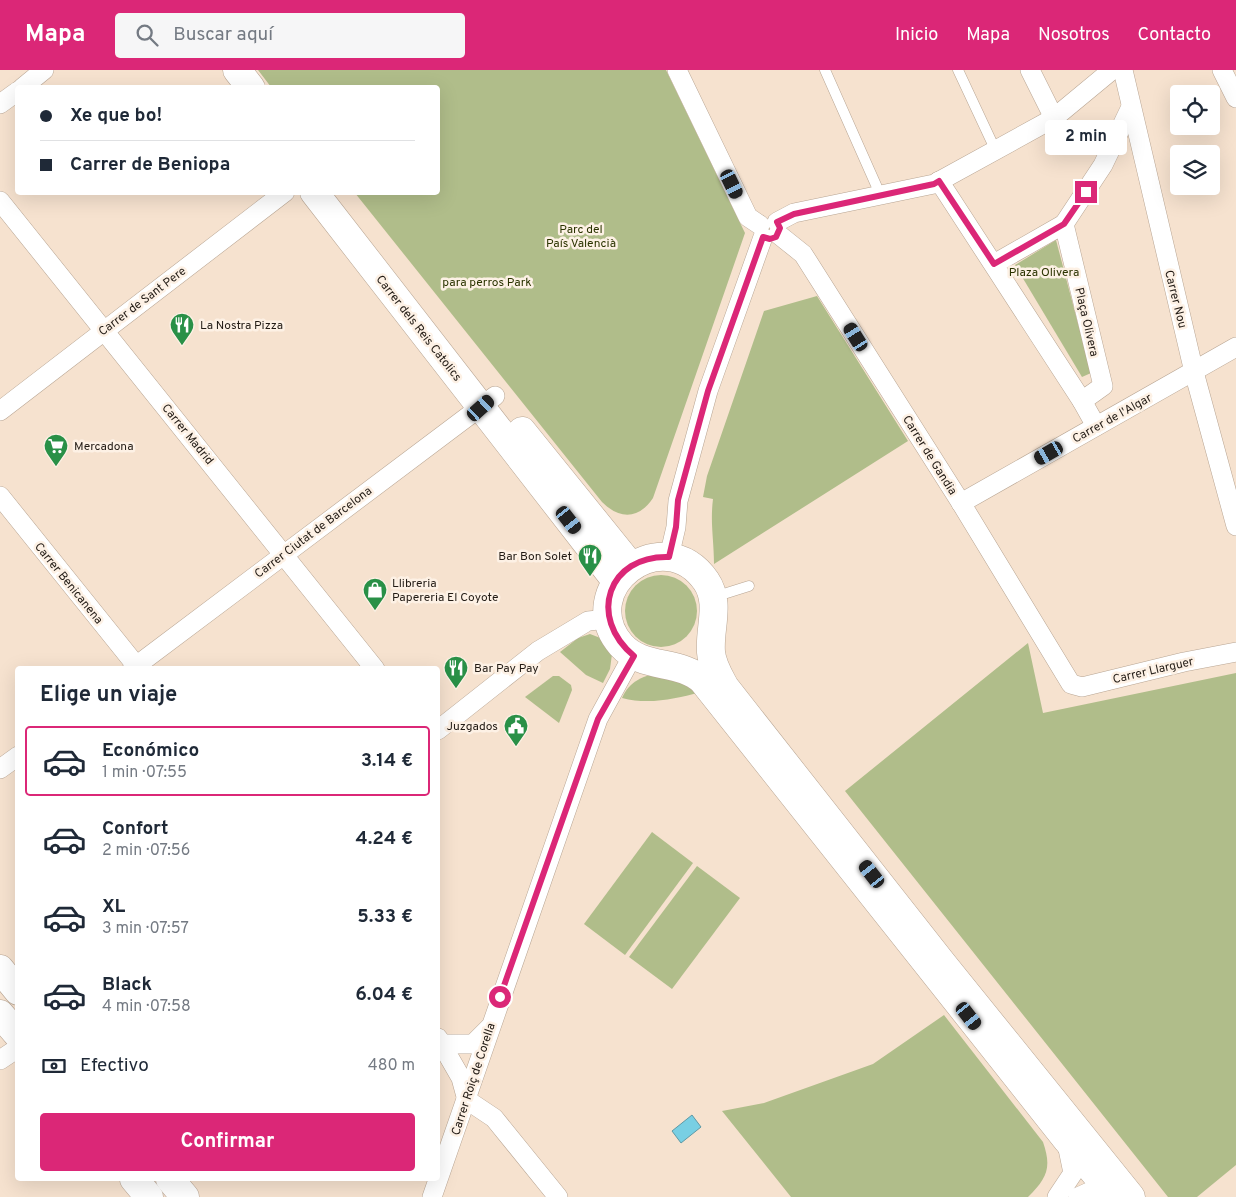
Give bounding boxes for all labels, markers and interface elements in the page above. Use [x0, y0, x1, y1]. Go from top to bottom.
search box [115, 13, 465, 58]
text: Mapa [25, 20, 85, 50]
icon: search [133, 21, 161, 49]
text: Buscar aquí [173, 23, 273, 47]
text: Inicio [895, 24, 938, 47]
text: Mapa [966, 24, 1010, 47]
text: Nosotros [1038, 24, 1110, 47]
text: Contacto [1138, 24, 1211, 47]
map controls [1170, 85, 1220, 195]
button: locate [1170, 85, 1220, 135]
text: Xe que bo! [70, 104, 162, 128]
callout: 2 min [1045, 119, 1127, 154]
text: 2 min [1065, 127, 1107, 147]
button: layers [1170, 145, 1220, 195]
text: Carrer de Beniopa [70, 153, 230, 177]
car [718, 167, 745, 201]
route end [1075, 181, 1097, 203]
park label: Parc del País Valencià [546, 222, 616, 252]
street label: Carrer de Sant Pere [96, 264, 190, 340]
park label: Plaza Olivera [1009, 265, 1079, 281]
street label: Carrer Nou [1160, 269, 1190, 330]
street label: Carrer dels Reis Catolics [372, 272, 465, 385]
park label: para perros Park [442, 275, 532, 291]
street label: Plaça Olivera [1070, 286, 1102, 358]
restaurant icon: La Nostra Pizza [169, 312, 195, 346]
place label: La Nostra Pizza [200, 318, 283, 334]
car [841, 320, 870, 354]
street label: Carrer de l'Algar [1070, 390, 1155, 447]
car [464, 392, 497, 424]
street label: Carrer Madrid [158, 401, 217, 468]
street label: Carrer de Gandia [898, 413, 960, 498]
supermarket icon: Mercadona [43, 433, 69, 467]
place label: Mercadona [74, 439, 134, 455]
car [1032, 439, 1065, 467]
street label: Carrer Ciutat de Barcelona [252, 483, 376, 582]
car [553, 504, 584, 536]
street label: Carrer Benicanena [30, 539, 106, 628]
restaurant icon: Bar Bon Solet [577, 543, 603, 577]
place label: Bar Bon Solet [498, 549, 572, 565]
place label: Llibreria Papereria El Coyote [392, 576, 498, 606]
shop icon: Llibreria Papereria El Coyote [362, 577, 388, 611]
street label: Carrer Llarguer [1111, 654, 1196, 688]
restaurant icon: Bar Pay Pay [443, 655, 469, 689]
place label: Bar Pay Pay [474, 661, 539, 677]
text: Elige un viaje [40, 682, 177, 709]
public building icon: Juzgados [503, 713, 529, 747]
place label: Juzgados [446, 719, 498, 735]
icon: car [42, 739, 87, 784]
text: Económico [102, 739, 199, 763]
text: 3.14 € [361, 749, 413, 773]
text: 1 min · 07:55 [102, 763, 187, 783]
icon: car [42, 817, 87, 862]
text: Confort [102, 817, 168, 841]
text: 4.24 € [356, 827, 413, 851]
text: 2 min · 07:56 [102, 841, 190, 861]
car [856, 858, 887, 890]
icon: car [42, 895, 87, 940]
text: XL [102, 895, 125, 919]
text: 5.33 € [357, 905, 413, 929]
text: 3 min · 07:57 [102, 919, 189, 939]
icon: car [42, 973, 87, 1018]
text: Black [102, 973, 152, 997]
text: 6.04 € [355, 983, 413, 1007]
route start [489, 986, 511, 1008]
text: 4 min · 07:58 [102, 997, 191, 1017]
car [953, 1000, 984, 1032]
street label: Carrer Roiç de Corella [448, 1021, 500, 1138]
icon: cash [40, 1052, 68, 1080]
text: Efectivo [80, 1054, 149, 1078]
text: 480 m [368, 1056, 415, 1076]
button: Confirmar [40, 1113, 415, 1171]

